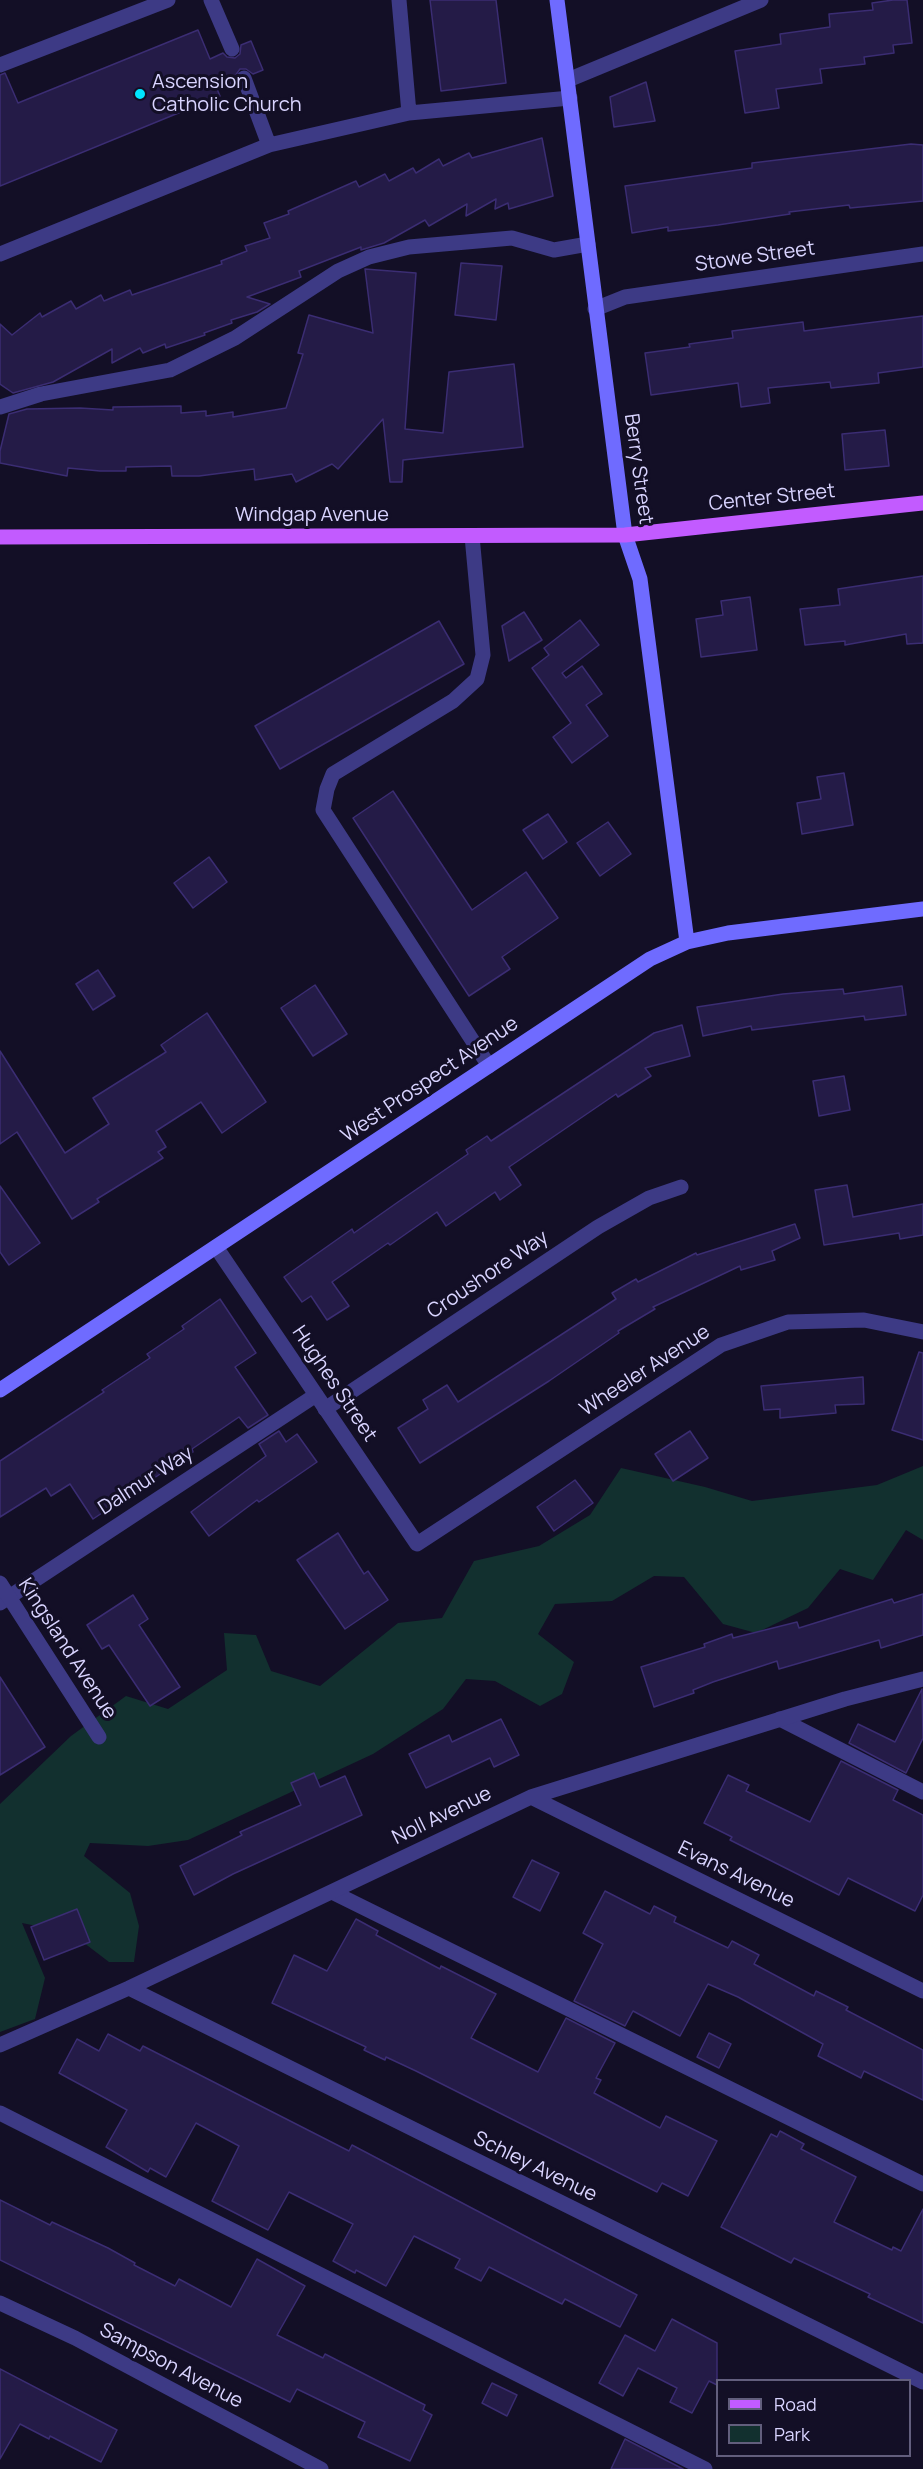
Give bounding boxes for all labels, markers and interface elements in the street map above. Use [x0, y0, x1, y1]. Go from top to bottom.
place label: Ascension Catholic Church [152, 70, 302, 117]
marker: Ascension Catholic Church [133, 87, 147, 101]
street label: Stowe Street [694, 237, 816, 277]
street label: Berry Street [618, 412, 658, 526]
street label: Center Street [708, 479, 836, 517]
street label: Windgap Avenue [235, 503, 389, 527]
street label: West Prospect Avenue [337, 1012, 523, 1148]
street label: Croushore Way [423, 1226, 553, 1324]
street label: Wheeler Avenue [576, 1320, 714, 1422]
street label: Hughes Street [287, 1322, 381, 1446]
street label: Dalmur Way [94, 1441, 198, 1521]
street label: Kingsland Avenue [13, 1574, 121, 1724]
street label: Noll Avenue [389, 1782, 495, 1850]
street label: Evans Avenue [674, 1836, 798, 1914]
street label: Schley Avenue [469, 2127, 601, 2207]
street label: Sampson Avenue [95, 2318, 247, 2414]
legend [716, 2379, 911, 2457]
text: Road [774, 2392, 817, 2416]
text: Park [774, 2422, 810, 2446]

